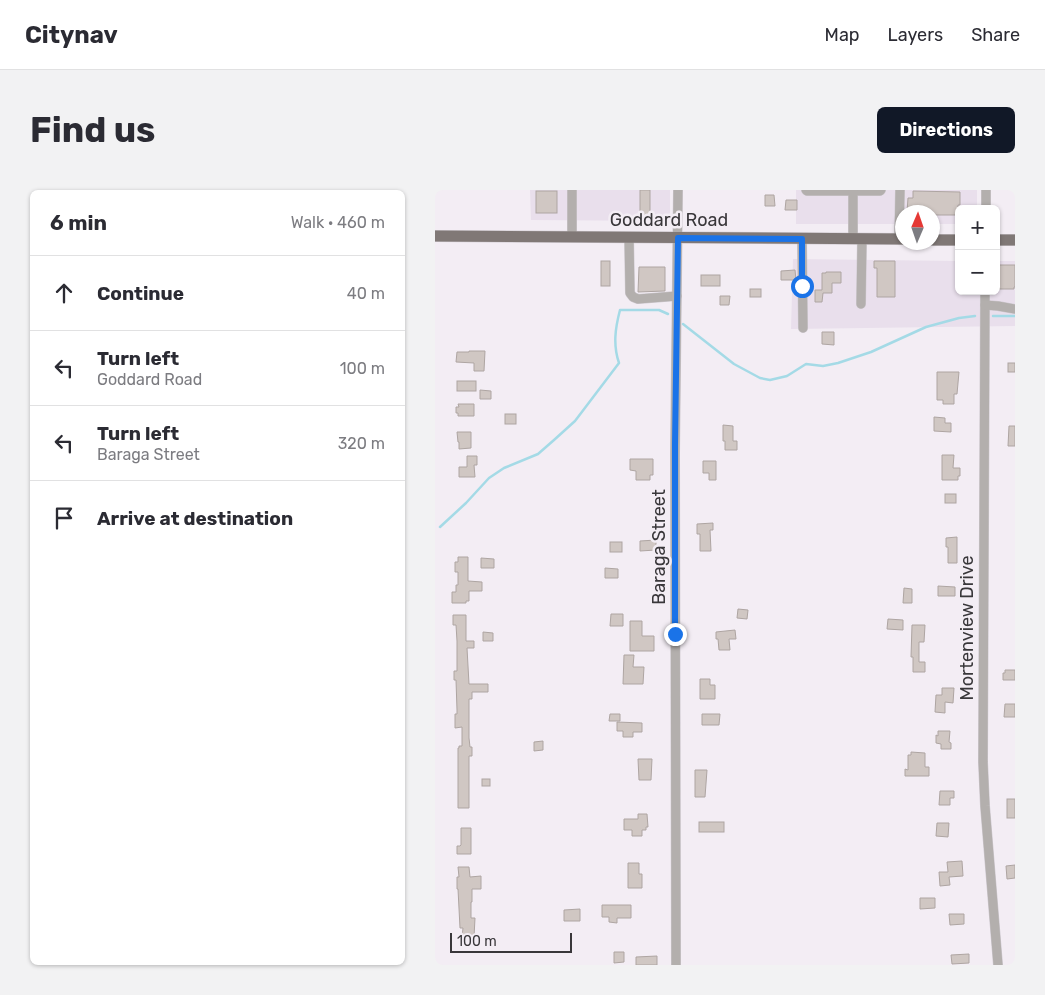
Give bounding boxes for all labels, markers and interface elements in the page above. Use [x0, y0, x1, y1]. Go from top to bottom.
text: Citynav [25, 21, 118, 49]
text: Map [825, 24, 860, 46]
text: Layers [888, 24, 943, 46]
text: Share [971, 24, 1020, 46]
button: Directions [877, 107, 1015, 153]
text: Find us [30, 109, 155, 151]
north arrow [895, 205, 940, 250]
map controls [955, 205, 1000, 295]
button: + [955, 205, 1000, 250]
street label: Goddard Road [610, 209, 728, 231]
text: 6 min [50, 210, 107, 235]
text: Walk · 460 m [291, 213, 385, 232]
button: − [955, 250, 1000, 295]
route start [791, 275, 814, 298]
icon: ahead [50, 279, 78, 307]
text: Continue [97, 282, 184, 305]
text: 40 m [347, 284, 385, 303]
text: Turn left [97, 347, 179, 370]
icon: left [50, 354, 78, 382]
text: 100 m [340, 359, 385, 378]
text: Goddard Road [97, 370, 202, 389]
text: Turn left [97, 422, 179, 445]
icon: left [50, 429, 78, 457]
text: 320 m [338, 434, 385, 453]
text: Baraga Street [97, 445, 200, 464]
street label: Baraga Street [648, 489, 670, 605]
icon: arrive [50, 504, 78, 532]
text: Arrive at destination [97, 507, 293, 530]
street label: Mortenview Drive [956, 555, 978, 701]
route end [664, 623, 687, 646]
scale bar [450, 930, 573, 953]
text: 100 m [457, 933, 497, 950]

